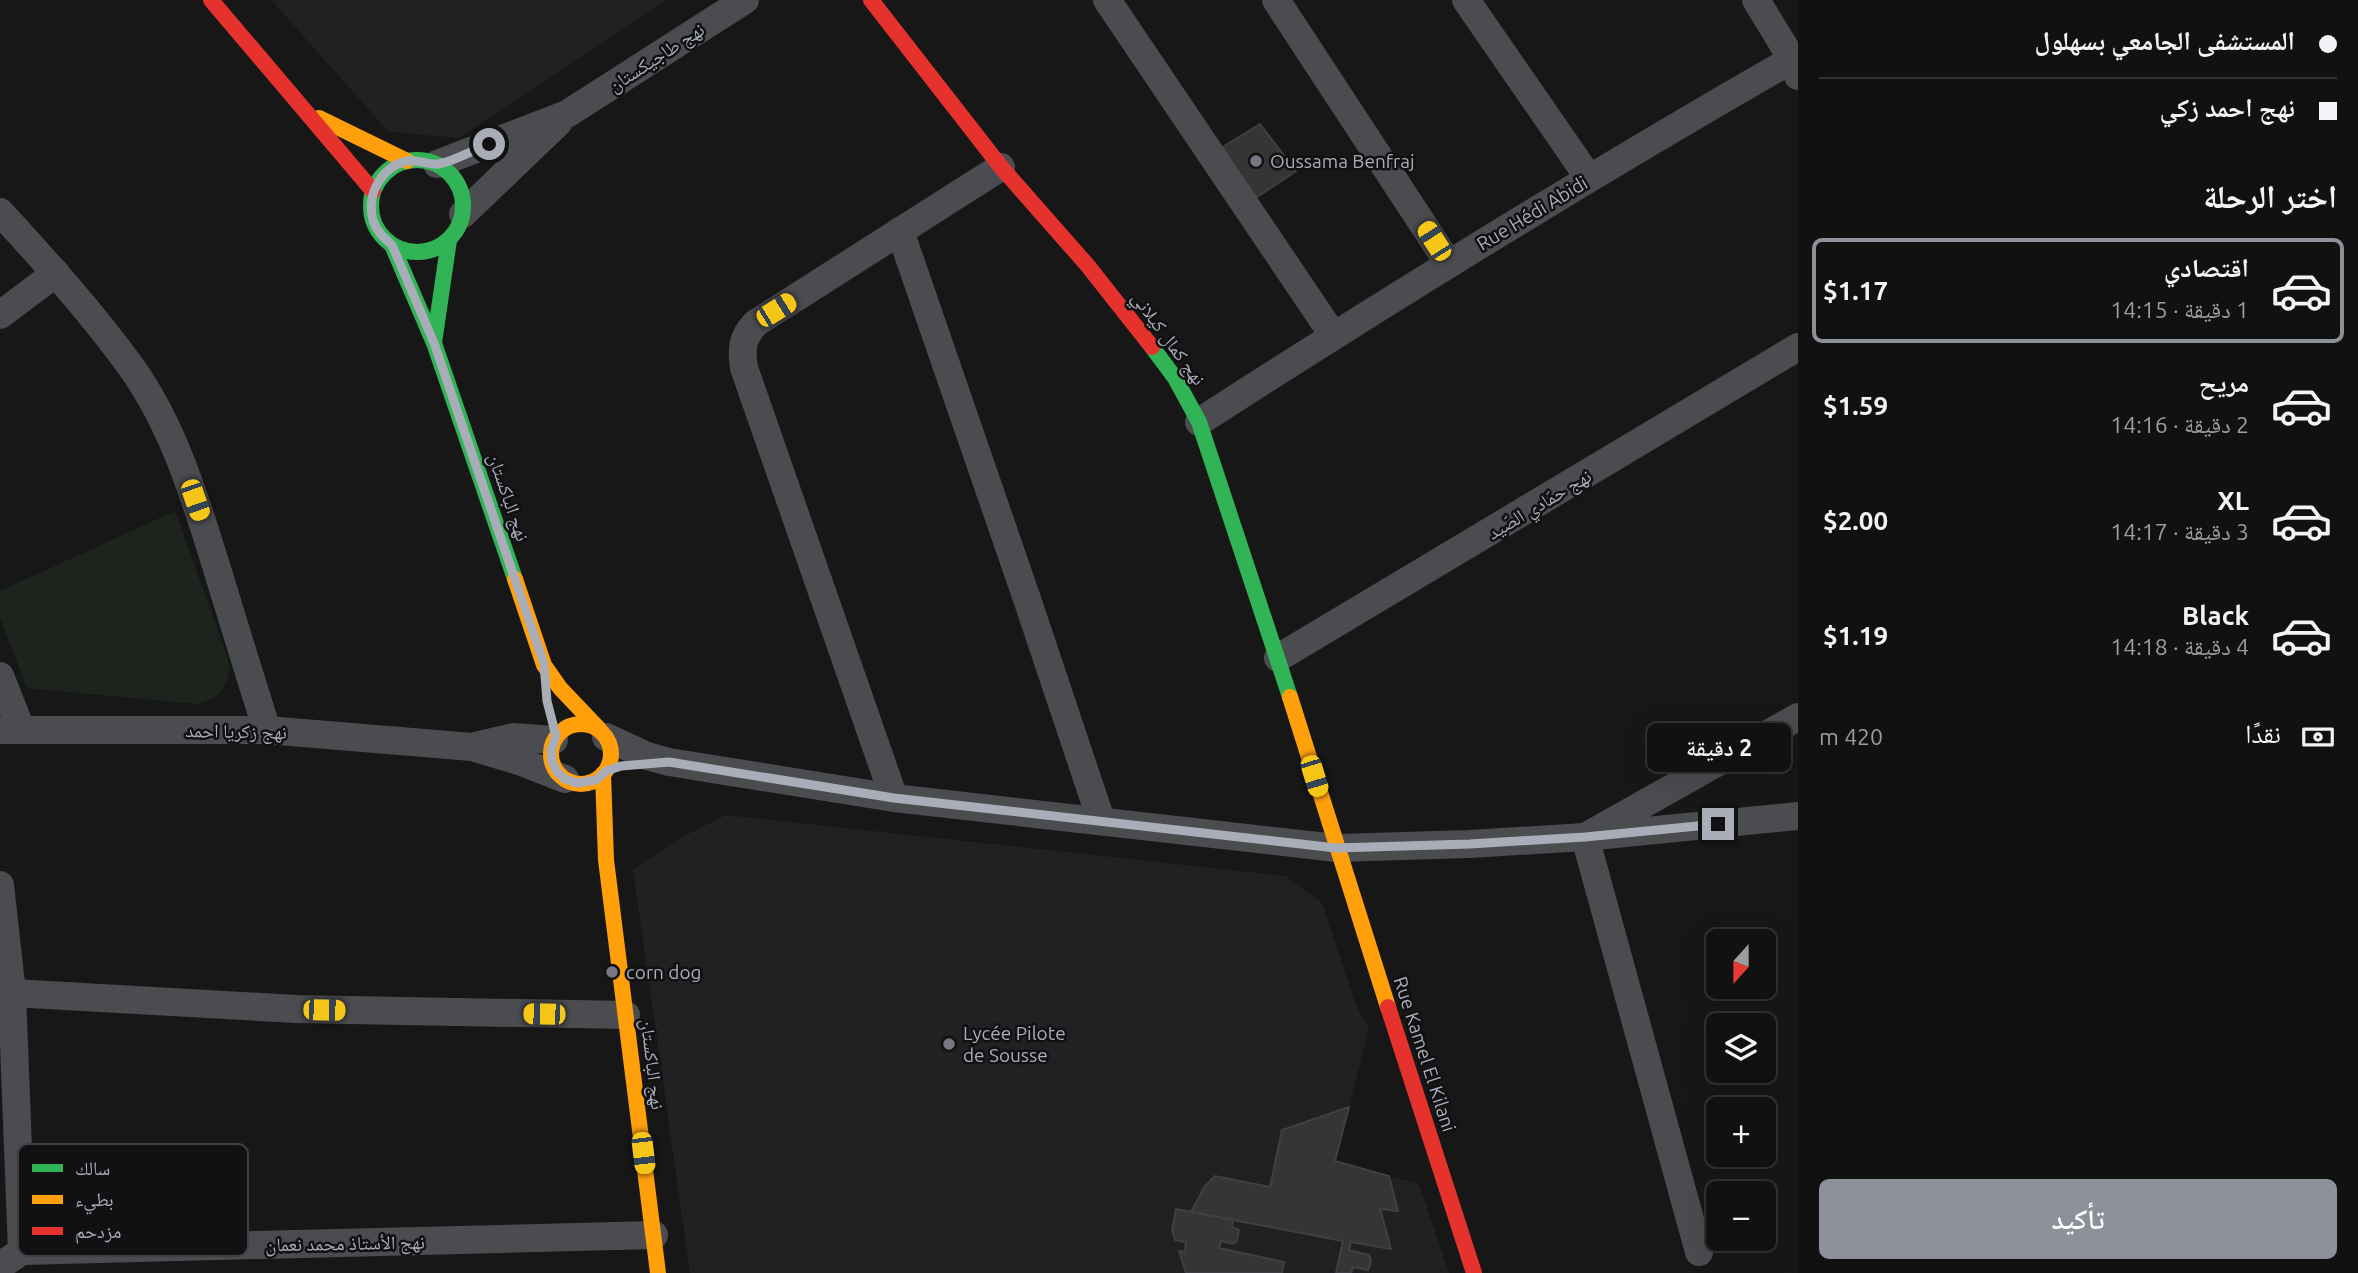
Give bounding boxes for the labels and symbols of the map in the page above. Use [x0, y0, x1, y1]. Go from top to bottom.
street label: نهج طاجيكستان [604, 18, 709, 98]
route start [473, 128, 505, 160]
place label: Oussama Benfraj [1270, 150, 1415, 172]
marker: Oussama Benfraj [1248, 153, 1264, 169]
street label: Rue Hédi Abidi [1473, 171, 1591, 255]
car [1414, 218, 1455, 264]
street label: نهج كمال كيلاني [1124, 287, 1210, 392]
car [753, 290, 800, 330]
street label: نهج الباكستان [482, 450, 534, 545]
street label: نهج حمّادي الصّيد [1483, 464, 1597, 548]
car [179, 477, 212, 523]
street label: نهج زكريا احمد [185, 719, 287, 745]
callout: 2 دقيقة [1646, 722, 1790, 772]
car [1298, 753, 1331, 799]
route end [1702, 808, 1734, 840]
north arrow [1706, 929, 1776, 999]
place label: corn dog [626, 961, 701, 983]
marker: corn dog [604, 964, 620, 980]
street label: Rue Kamel El Kilani [1390, 974, 1460, 1134]
car [303, 999, 346, 1021]
car [523, 1003, 566, 1025]
street label: نهج الباكستان [635, 1017, 670, 1111]
place label: Lycée Pilote de Sousse [963, 1022, 1066, 1066]
marker: Lycée Pilote de Sousse [941, 1036, 957, 1052]
car [631, 1131, 656, 1175]
legend [18, 1144, 248, 1256]
text: سالك [75, 1157, 110, 1179]
text: بطيء [75, 1188, 114, 1215]
text: مزدحم [75, 1220, 121, 1244]
street label: نهج الأستاذ محمد نعمان [265, 1231, 425, 1257]

